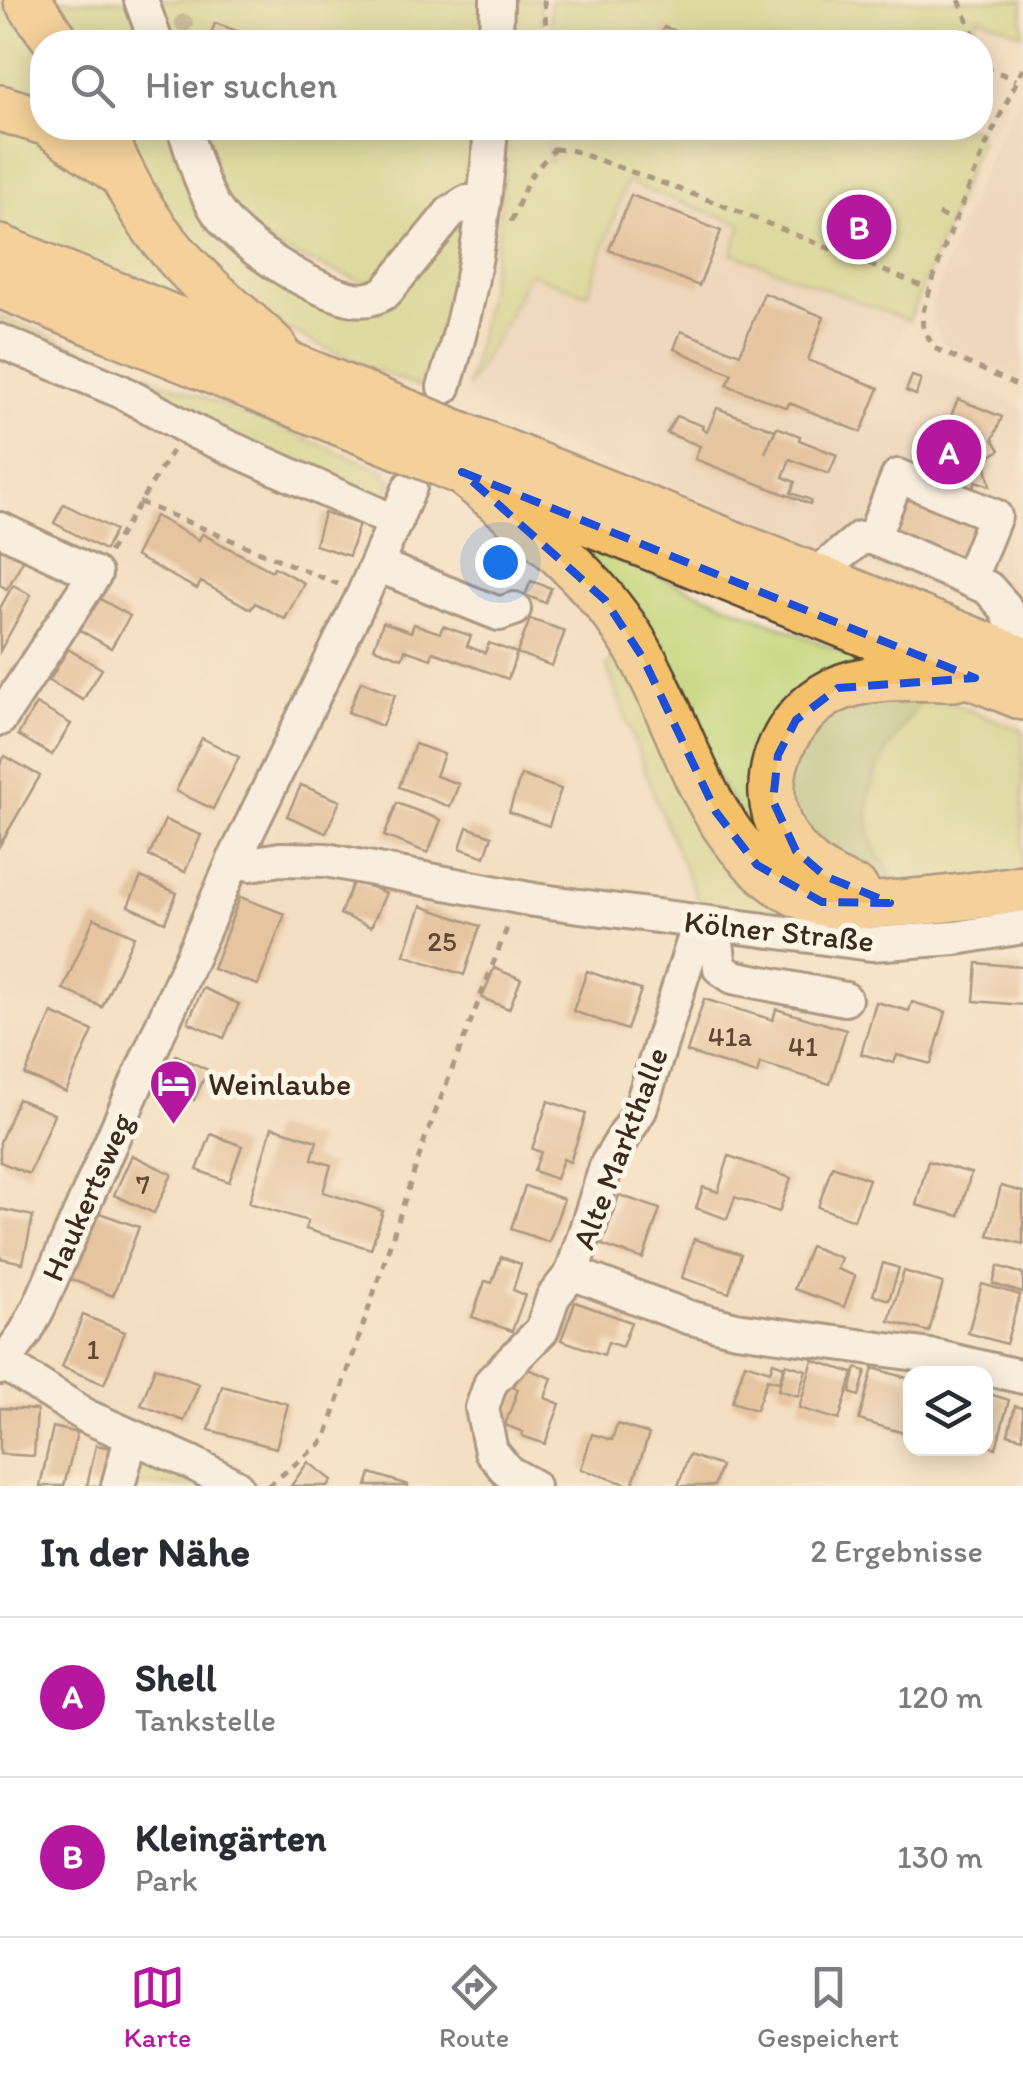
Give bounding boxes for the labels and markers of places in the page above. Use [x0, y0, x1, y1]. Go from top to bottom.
pin: B [826, 190, 892, 264]
pin: A [916, 414, 982, 490]
hotel icon: Weinlaube [147, 1058, 199, 1126]
place label: Weinlaube [208, 1065, 351, 1103]

